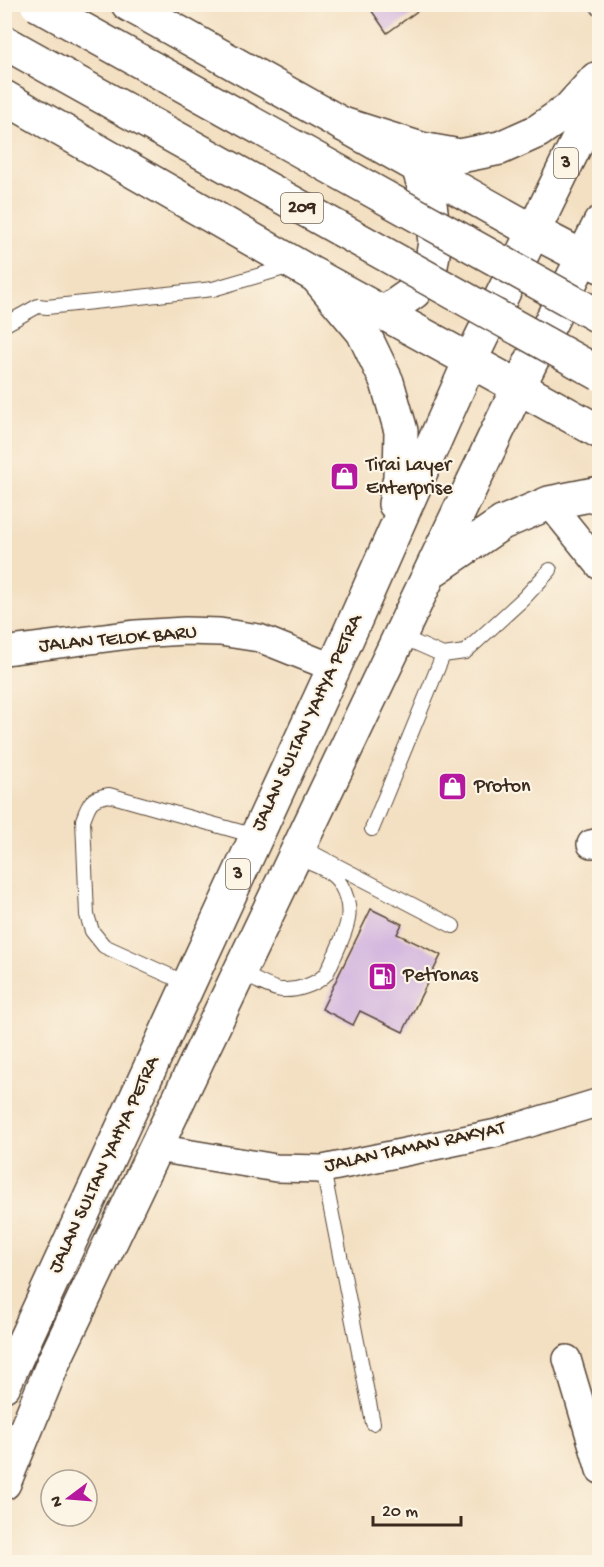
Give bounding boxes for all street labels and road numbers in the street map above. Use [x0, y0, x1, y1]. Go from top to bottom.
road number: 3 [554, 148, 578, 178]
road number: 209 [281, 193, 323, 223]
street label: JALAN SULTAN YAHYA PETRA [248, 610, 369, 835]
street label: JALAN TELOK BARU [38, 622, 198, 658]
road number: 3 [226, 859, 250, 889]
street label: JALAN SULTAN YAHYA PETRA [45, 1052, 166, 1277]
street label: JALAN TAMAN RAKYAT [322, 1117, 509, 1178]

